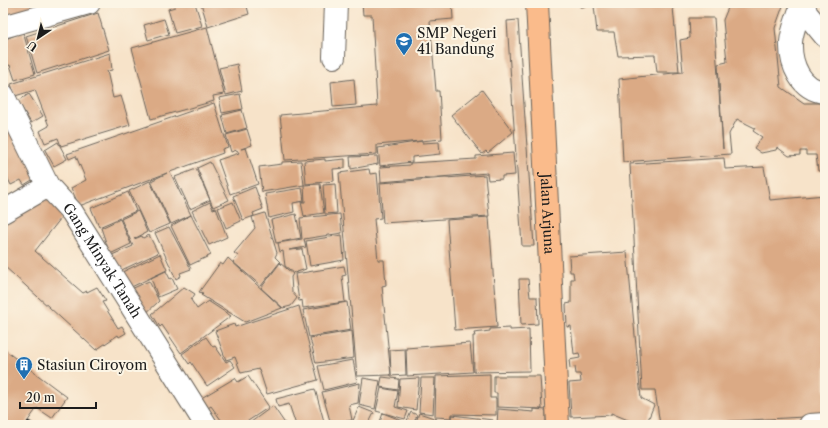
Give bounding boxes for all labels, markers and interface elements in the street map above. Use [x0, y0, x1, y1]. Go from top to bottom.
north arrow [18, 18, 58, 58]
place label: SMP Negeri 41 Bandung [417, 24, 497, 58]
school or university icon: SMP Negeri 41 Bandung [394, 31, 414, 56]
text: U [25, 38, 40, 54]
street label: Jalan Arjuna [536, 171, 559, 255]
street label: Gang Minyak Tanah [59, 199, 146, 322]
building icon: Stasiun Ciroyom [14, 355, 34, 380]
place label: Stasiun Ciroyom [37, 356, 147, 374]
scale bar [20, 384, 96, 410]
text: 20 m [26, 390, 55, 405]

